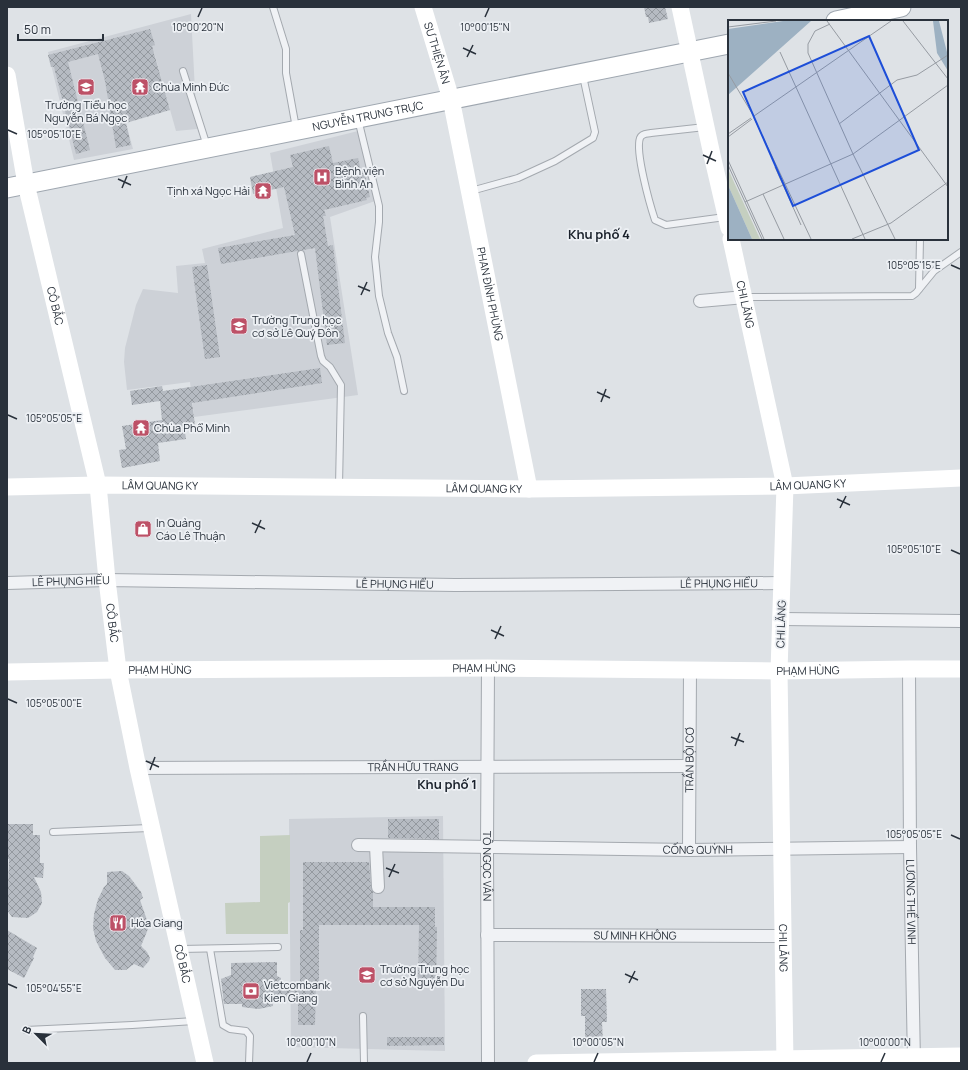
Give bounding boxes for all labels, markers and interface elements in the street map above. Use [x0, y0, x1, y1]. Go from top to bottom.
scale bar [18, 16, 103, 42]
text: 10°00'20"N [172, 20, 224, 34]
street label: SƯ THIỆN ÂN [421, 20, 454, 86]
text: 10°00'15"N [460, 20, 510, 34]
inset map [728, 20, 948, 240]
text: 50 m [24, 21, 51, 38]
school or university icon: Trường Tiểu học Nguyễn Bá Ngọc [76, 77, 96, 97]
temple icon: Chùa Minh Đức [130, 77, 150, 97]
place label: Chùa Minh Đức [153, 79, 229, 94]
place label: Trường Tiểu học Nguyễn Bá Ngọc [45, 97, 127, 125]
street label: NGUYỄN TRUNG TRỰC [311, 97, 425, 134]
text: 105°05'10"E [27, 127, 81, 141]
place label: Bệnh viện Bình An [335, 163, 384, 191]
hospital icon: Bệnh viện Bình An [312, 167, 332, 187]
temple icon: Tịnh xá Ngọc Hải [253, 181, 273, 201]
place label: Tịnh xá Ngọc Hải [167, 183, 250, 198]
district label: Khu phố 4 [568, 225, 630, 243]
street label: PHAN ĐÌNH PHÙNG [474, 246, 507, 342]
text: 105°05'15"E [887, 258, 941, 272]
street label: CHI LĂNG [733, 279, 758, 330]
street label: CÔ BẮC [44, 285, 68, 327]
place label: Trường Trung học cơ sở Lê Quý Đôn [252, 312, 341, 340]
school or university icon: Trường Trung học cơ sở Lê Quý Đôn [229, 316, 249, 336]
text: 105°05'05"E [26, 411, 82, 425]
temple icon: Chùa Phổ Minh [131, 418, 151, 438]
place label: Chùa Phổ Minh [154, 420, 230, 435]
street label: LÂM QUANG KY [770, 475, 847, 493]
street label: LÂM QUANG KY [122, 477, 199, 493]
street label: LÂM QUANG KY [446, 480, 523, 496]
place label: In Quảng Cáo Lê Thuận [156, 515, 225, 543]
shop icon: In Quảng Cáo Lê Thuận [133, 519, 153, 539]
text: 105°05'10"E [887, 542, 941, 556]
street label: LÊ PHỤNG HIỂU [32, 572, 110, 589]
street label: LÊ PHỤNG HIỂU [680, 575, 758, 591]
street label: LÊ PHỤNG HIỂU [356, 576, 434, 592]
street label: CHI LĂNG [772, 599, 789, 648]
street label: CÔ BẮC [103, 603, 123, 644]
street label: PHẠM HÙNG [452, 660, 516, 675]
street label: PHẠM HÙNG [128, 662, 192, 677]
street label: PHẠM HÙNG [776, 662, 840, 678]
text: 105°05'00"E [26, 696, 82, 710]
street label: TRẦN BỘI CƠ [681, 727, 697, 793]
street label: TRẦN HỮU TRANG [367, 759, 459, 774]
district label: Khu phố 1 [417, 775, 477, 793]
text: 105°05'05"E [886, 827, 942, 841]
street label: TÔ NGỌC VÂN [480, 831, 495, 901]
street label: CỐNG QUỲNH [663, 841, 733, 857]
street label: LƯƠNG THẾ VINH [903, 859, 920, 945]
restaurant icon: Hòa Giang [108, 913, 128, 933]
place label: Hòa Giang [131, 915, 183, 930]
street label: CHI LĂNG [776, 924, 792, 972]
street label: SƯ MINH KHÔNG [593, 927, 677, 943]
street label: CÔ BẮC [171, 943, 195, 985]
place label: Trường Trung học cơ sở Nguyễn Du [380, 961, 469, 989]
school or university icon: Trường Trung học cơ sở Nguyễn Du [357, 965, 377, 985]
place label: Vietcombank Kien Giang [264, 977, 331, 1005]
text: 105°04'55"E [26, 981, 82, 995]
bank icon: Vietcombank Kien Giang [241, 981, 261, 1001]
north arrow [16, 1014, 56, 1054]
text: B [18, 1023, 35, 1036]
text: 10°00'10"N [286, 1035, 336, 1049]
text: 10°00'05"N [572, 1035, 624, 1049]
text: 10°00'00"N [859, 1035, 911, 1049]

